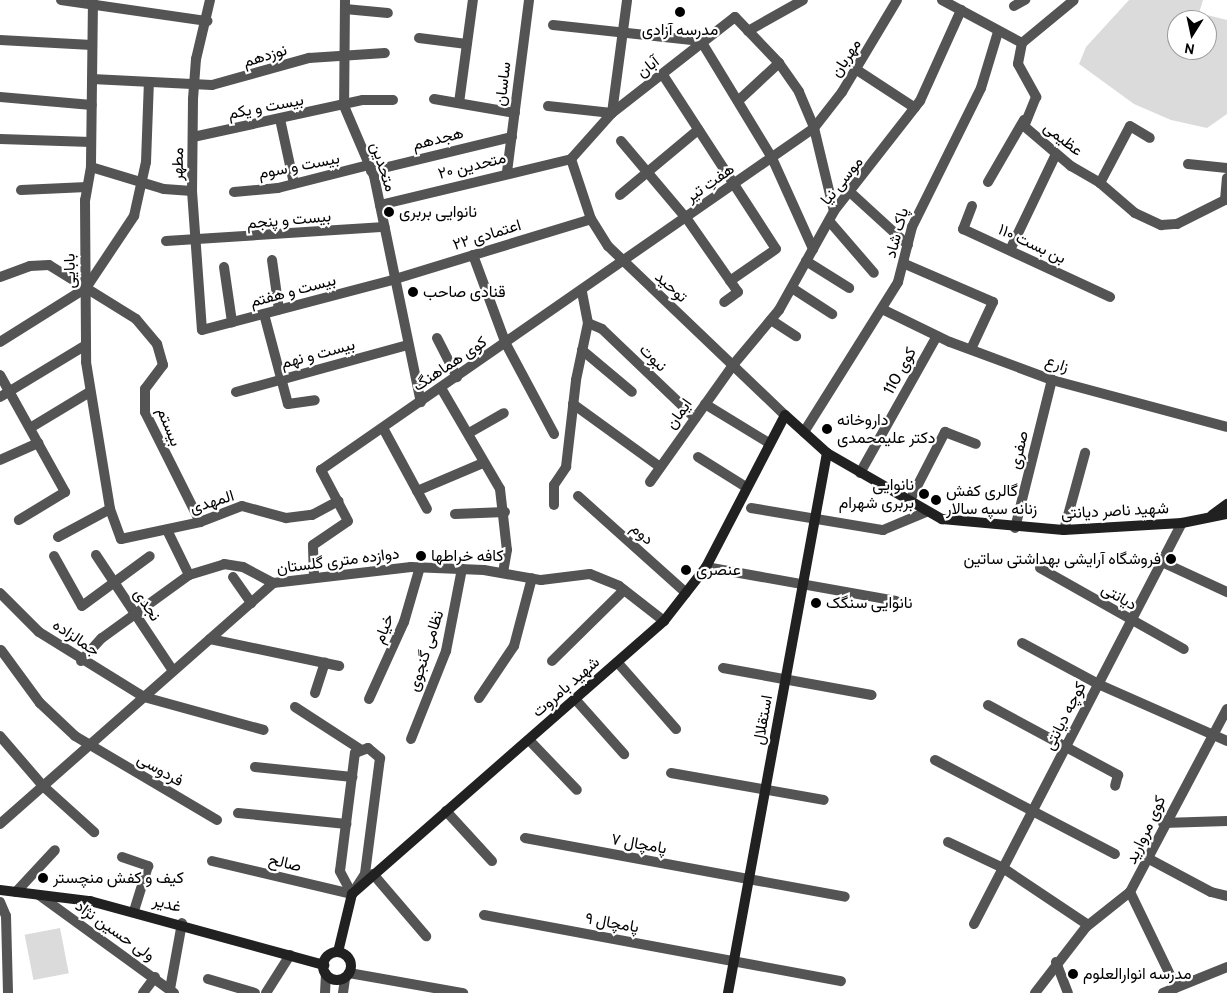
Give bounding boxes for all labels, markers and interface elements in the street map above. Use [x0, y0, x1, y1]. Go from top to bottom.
marker: مدرسه آزادی [674, 6, 686, 18]
north arrow [1167, 10, 1217, 60]
place label: مدرسه آزادی [642, 20, 718, 40]
street label: مهربان [827, 35, 865, 81]
text: N [1183, 39, 1196, 59]
street label: نوزدهم [241, 40, 289, 72]
street label: آبان [633, 52, 663, 82]
street label: ساسان [491, 61, 515, 107]
street label: بیست و یکم [227, 90, 305, 124]
street label: عظیمی [1039, 118, 1087, 160]
street label: هجدهم [411, 123, 465, 155]
street label: متحدین [366, 140, 400, 194]
street label: مطهر [168, 147, 188, 181]
street label: متحدین ۲۰ [436, 148, 508, 184]
street label: بیست و سوم [257, 149, 341, 183]
street label: موسی نیا [817, 153, 867, 209]
street label: هفتِ تیر [682, 159, 738, 207]
place label: نانوایی بربری [399, 202, 477, 222]
marker: نانوایی بربری [383, 206, 395, 218]
street label: پاک شاد [881, 206, 913, 260]
street label: بیست و پنجم [246, 207, 332, 233]
street label: اعتمادی ۲۲ [451, 216, 523, 254]
street label: بن بست ۱۱۰ [995, 220, 1069, 268]
street label: بابایی [60, 253, 80, 289]
street label: توحید [651, 267, 691, 307]
street label: بیست و هفتم [248, 270, 338, 312]
place label: قنادی صاحب [423, 282, 506, 302]
marker: قنادی صاحب [407, 286, 419, 298]
street label: کوی هماهنگ [409, 332, 491, 396]
street label: بیست و نهم [279, 335, 357, 373]
street label: نبوت [635, 340, 671, 376]
street label: کوی 110 [879, 344, 921, 398]
street label: زارع [1043, 351, 1071, 377]
street label: ایمان [662, 395, 696, 433]
street label: بیستم [153, 405, 185, 449]
place label: داروخانه دکتر علیمحمدی [837, 410, 935, 448]
marker: داروخانه دکتر علیمحمدی [821, 423, 833, 435]
street label: صفری [1005, 429, 1033, 471]
place label: نانوایی بربری شهرام [839, 475, 914, 513]
place label: گالری کفش زنانه سپه سالار [946, 481, 1037, 519]
street label: المهدی [188, 486, 236, 518]
marker: نانوایی بربری شهرام [918, 488, 930, 500]
marker: گالری کفش زنانه سپه سالار [930, 494, 942, 506]
street label: شهید ناصر دیانتی [1061, 499, 1169, 523]
street label: دوم [627, 519, 657, 549]
street label: دوازده متری گلستان [275, 544, 401, 578]
place label: کافه خراطها [431, 546, 504, 566]
place label: فروشگاه آرایشی بهداشتی ساتین [963, 549, 1161, 569]
marker: کافه خراطها [415, 550, 427, 562]
marker: فروشگاه آرایشی بهداشتی ساتین [1165, 553, 1177, 565]
place label: عنصری [696, 560, 741, 580]
marker: عنصری [680, 564, 692, 576]
street label: دیانتی [1098, 579, 1140, 615]
street label: نجدی [129, 585, 165, 625]
place label: نانوایی سنگک [826, 593, 913, 613]
marker: نانوایی سنگک [810, 597, 822, 609]
street label: نظامی گنجوی [404, 608, 448, 694]
street label: خیام [370, 611, 398, 647]
street label: جمالزاده [49, 615, 103, 661]
street label: شهید بامروت [528, 653, 604, 721]
street label: کوچه دیانتی [1040, 679, 1090, 753]
street label: استقلال [749, 694, 777, 746]
street label: فردوسی [134, 749, 186, 791]
street label: کوی مروارید [1122, 793, 1170, 867]
street label: پامچال ۷ [610, 830, 668, 858]
street label: صالح [267, 850, 303, 876]
place label: کیف و کفش منچستر [53, 868, 184, 888]
marker: کیف و کفش منچستر [37, 872, 49, 884]
street label: غدیر [151, 891, 183, 917]
street label: ولی حسین نژاد [71, 896, 159, 966]
street label: پامچال ۹ [584, 909, 640, 937]
place label: مدرسه انوارالعلوم [1083, 964, 1191, 984]
marker: مدرسه انوارالعلوم [1067, 968, 1079, 980]

